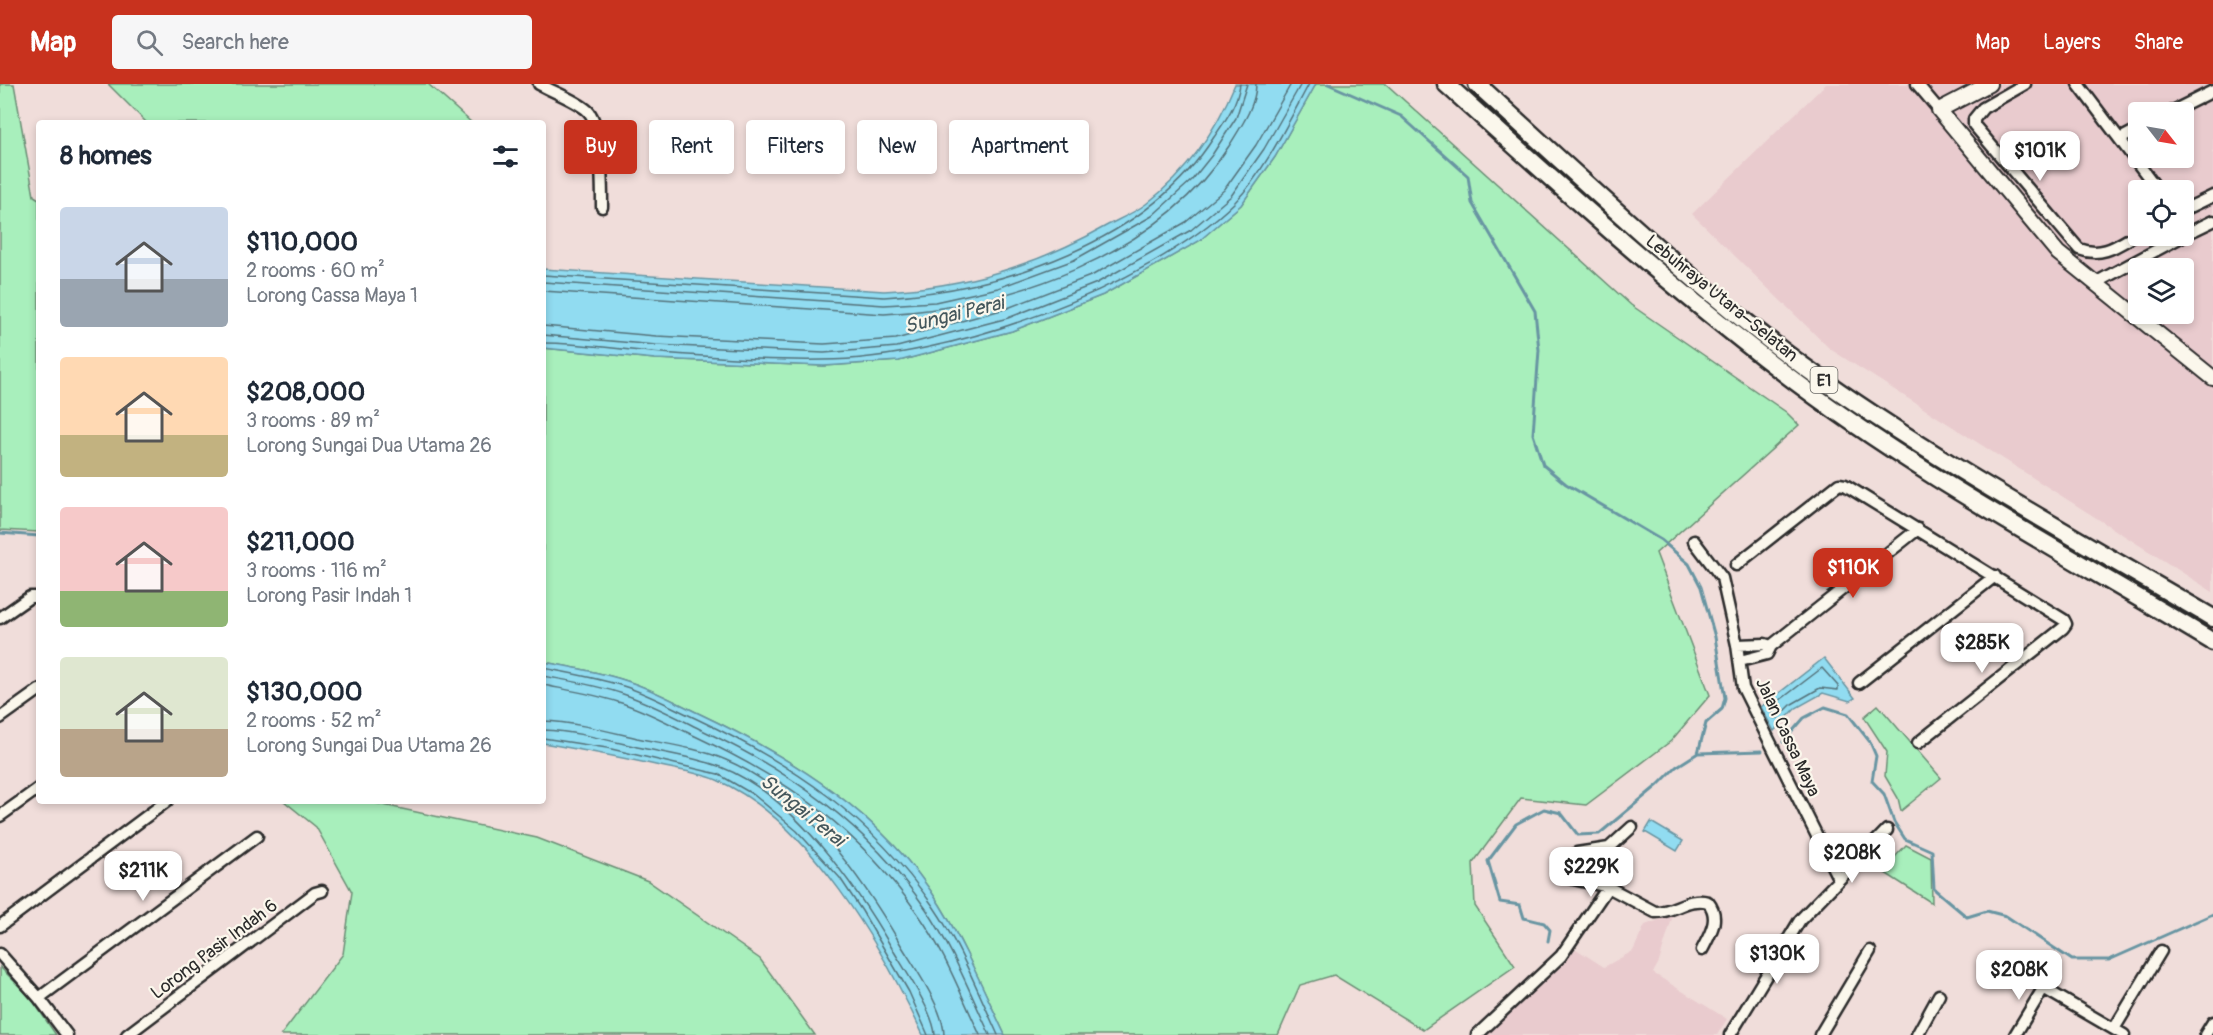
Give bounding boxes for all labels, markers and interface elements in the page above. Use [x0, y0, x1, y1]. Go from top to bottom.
search box [112, 15, 532, 69]
text: Map [30, 25, 76, 60]
icon: search [133, 26, 166, 59]
text: Search here [181, 28, 289, 56]
text: Map [1975, 29, 2010, 56]
text: Layers [2043, 29, 2101, 56]
text: Share [2134, 29, 2183, 56]
north arrow [2128, 102, 2194, 168]
map controls [2128, 102, 2194, 324]
chip: Buy [564, 120, 637, 174]
chip: Rent [649, 120, 734, 174]
chip: Filters [746, 120, 845, 174]
chip: New [857, 120, 937, 174]
chip: Apartment [949, 120, 1089, 174]
pin: $101K [1998, 131, 2082, 182]
text: $101K [2014, 138, 2066, 163]
text: 8 homes [60, 140, 152, 172]
icon: filters [489, 140, 522, 173]
button: locate [2128, 180, 2194, 246]
text: $110,000 [246, 226, 358, 258]
street label: Lebuhraya Utara–Selatan [1641, 230, 1803, 367]
icon: home [108, 231, 180, 303]
text: 2 rooms · 60 m² [246, 258, 385, 283]
button: layers [2128, 258, 2194, 324]
text: Lorong Cassa Maya 1 [246, 283, 418, 308]
water label: Sungai Perai [902, 289, 1010, 339]
road number: E1 [1810, 367, 1838, 393]
text: $208,000 [246, 376, 365, 408]
icon: home [108, 381, 180, 453]
text: 3 rooms · 89 m² [246, 408, 380, 433]
text: Lorong Sungai Dua Utama 26 [246, 433, 492, 458]
text: $211,000 [246, 526, 355, 558]
icon: home [108, 531, 180, 603]
pin: $110K [1811, 548, 1895, 599]
text: $110K [1827, 555, 1879, 580]
text: 3 rooms · 116 m² [246, 558, 387, 583]
text: Lorong Pasir Indah 1 [246, 583, 412, 608]
pin: $285K [1940, 623, 2024, 674]
text: $285K [1955, 630, 2010, 655]
street label: Jalan Cassa Maya [1750, 674, 1825, 800]
text: $130,000 [246, 676, 362, 708]
icon: home [108, 681, 180, 753]
text: 2 rooms · 52 m² [246, 708, 382, 733]
text: Lorong Sungai Dua Utama 26 [246, 733, 492, 758]
water label: Sungai Perai [755, 769, 853, 854]
pin: $208K [1810, 833, 1894, 884]
text: $208K [1823, 840, 1881, 865]
pin: $229K [1549, 847, 1633, 898]
pin: $211K [101, 851, 185, 902]
text: $229K [1563, 854, 1619, 879]
text: $211K [118, 858, 168, 883]
street label: Lorong Pasir Indah 6 [146, 894, 282, 1005]
pin: $130K [1735, 934, 1819, 985]
text: $130K [1749, 941, 1805, 966]
pin: $208K [1977, 950, 2061, 1001]
text: $208K [1990, 957, 2048, 982]

